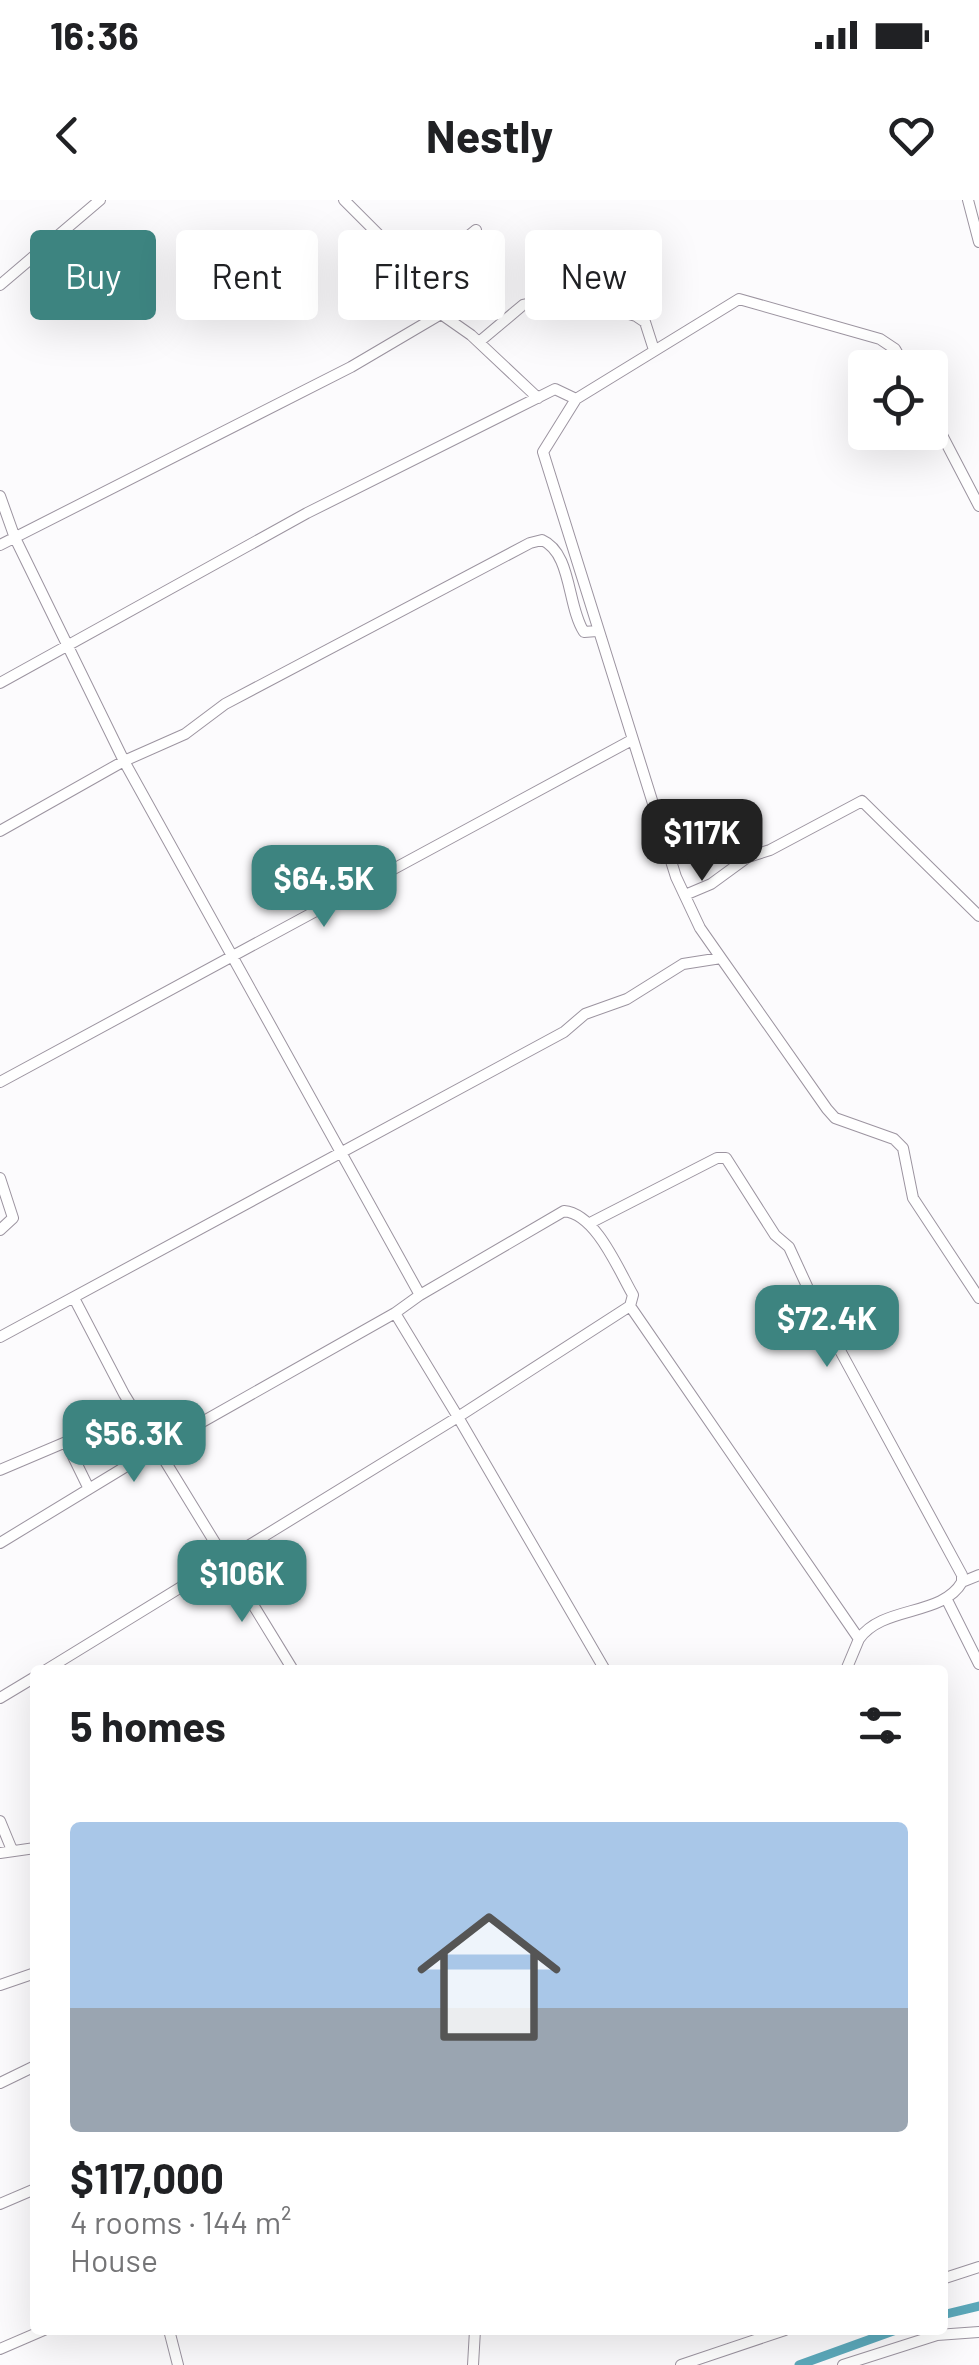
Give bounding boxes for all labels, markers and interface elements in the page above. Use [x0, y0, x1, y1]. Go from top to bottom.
text: 16:36 [50, 12, 139, 58]
icon: back [40, 108, 95, 163]
text: Nestly [426, 108, 553, 162]
icon: heart [884, 108, 939, 163]
chip: Buy [30, 230, 156, 320]
chip: Rent [176, 230, 318, 320]
chip: Filters [338, 230, 505, 320]
chip: New [525, 230, 662, 320]
map controls [848, 350, 948, 450]
button: locate [848, 350, 948, 450]
pin: $117K [632, 799, 772, 884]
text: $117K [663, 812, 741, 850]
pin: $64.5K [243, 845, 405, 930]
text: $64.5K [274, 858, 374, 896]
pin: $72.4K [746, 1285, 908, 1370]
text: $72.4K [777, 1298, 877, 1336]
pin: $56.3K [53, 1400, 215, 1485]
text: $56.3K [85, 1413, 183, 1451]
pin: $106K [172, 1540, 312, 1625]
text: $106K [199, 1553, 285, 1591]
icon: filters [853, 1698, 908, 1753]
text: 5 homes [70, 1700, 226, 1750]
icon: home [399, 1887, 579, 2067]
text: $117,000 [70, 2152, 224, 2202]
text: 4 rooms · 144 m² [70, 2202, 292, 2240]
text: House [70, 2240, 158, 2278]

